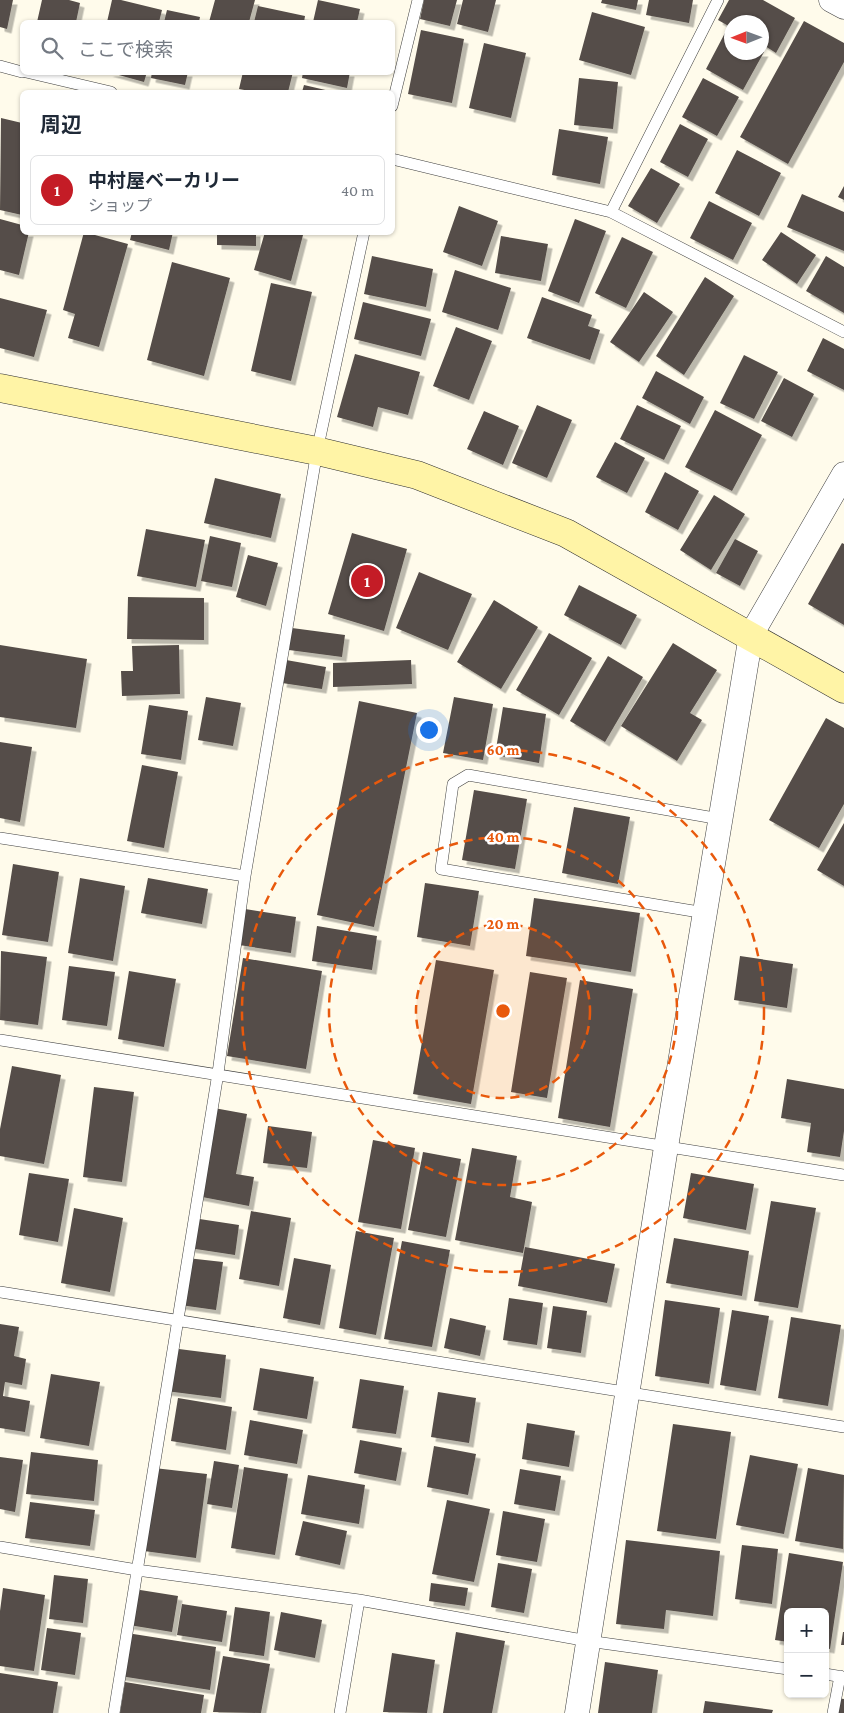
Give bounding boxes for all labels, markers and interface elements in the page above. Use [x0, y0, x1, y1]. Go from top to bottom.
north arrow [724, 15, 769, 60]
search box [20, 20, 395, 75]
icon: search [38, 34, 66, 62]
text: ここで検索 [78, 39, 173, 60]
text: 周辺 [40, 113, 82, 137]
text: 中村屋ベーカリー [88, 170, 240, 191]
text: 1 [54, 182, 60, 199]
text: 40 m [341, 182, 374, 199]
text: ショップ [88, 197, 152, 214]
pin: 1 [351, 562, 383, 600]
your location [416, 717, 442, 743]
text: 60 m [487, 742, 520, 758]
text: 40 m [487, 829, 520, 845]
text: 20 m [487, 916, 519, 932]
centre of rings [494, 1002, 512, 1020]
map controls [784, 1608, 829, 1698]
button: + [784, 1608, 829, 1653]
button: − [784, 1653, 829, 1698]

